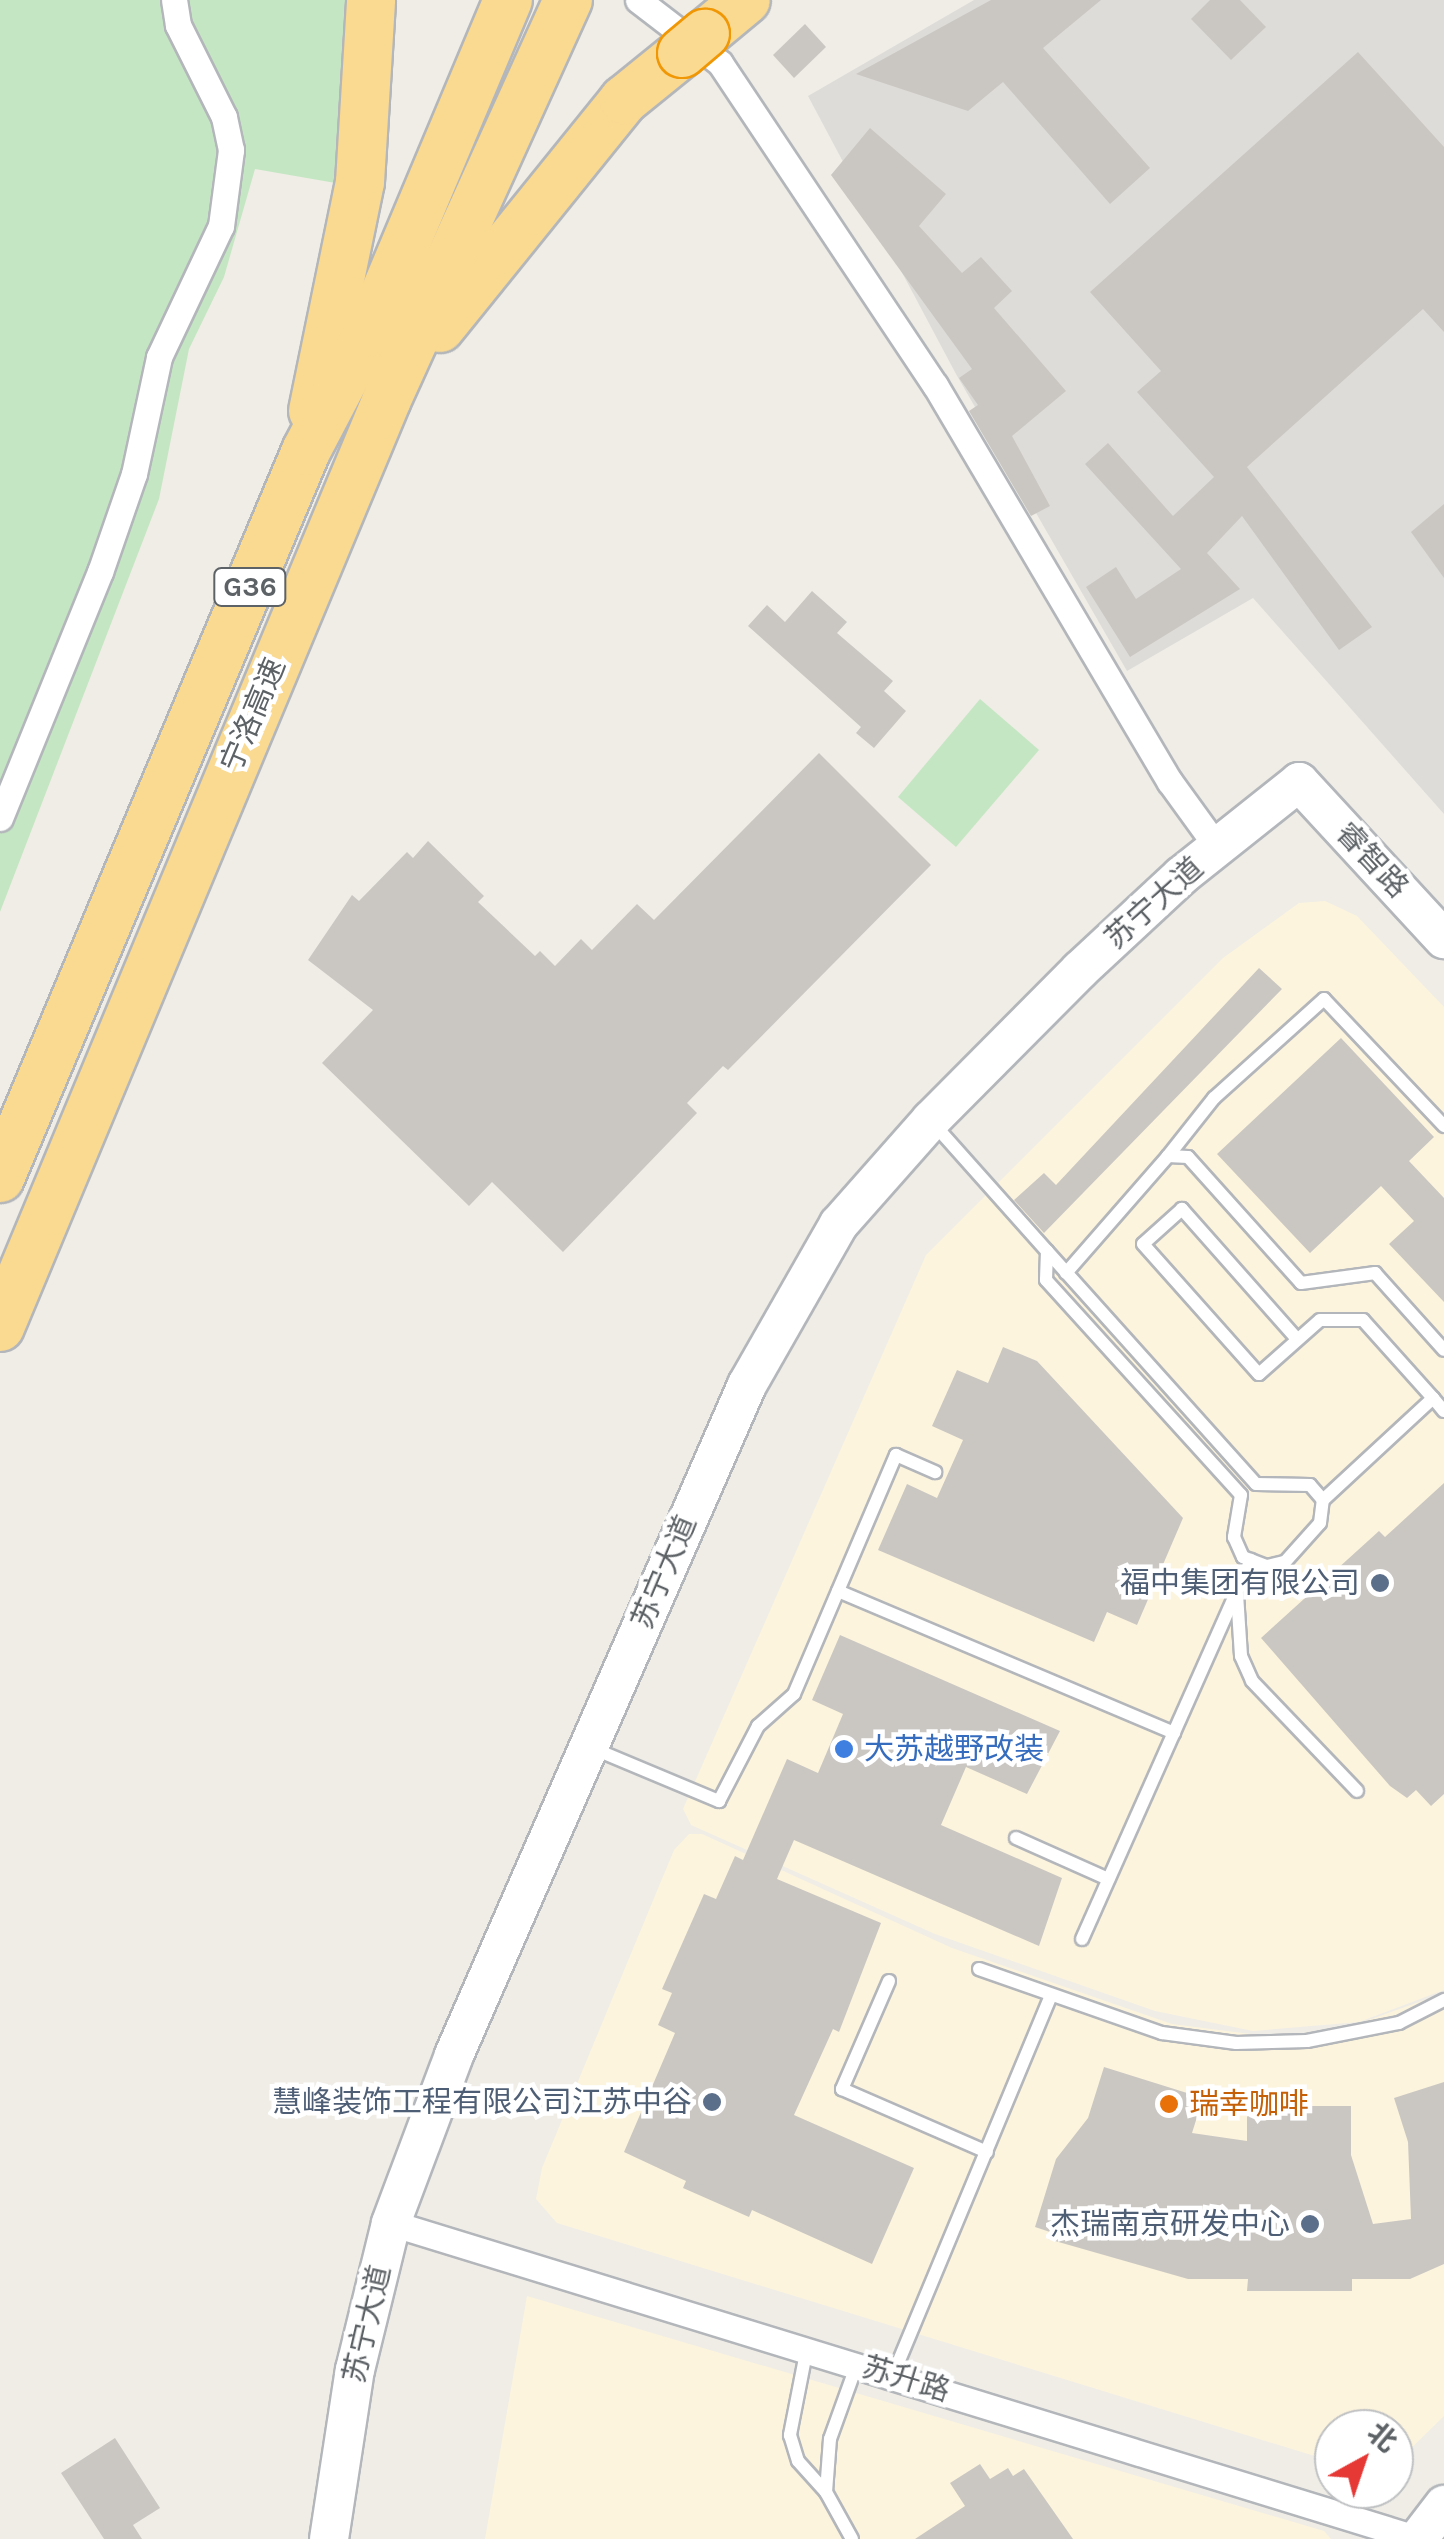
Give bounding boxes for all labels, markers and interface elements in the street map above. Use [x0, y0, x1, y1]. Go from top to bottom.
road number: G36 [212, 564, 288, 610]
street label: 宁洛高速 [213, 653, 293, 777]
street label: 睿智路 [1328, 815, 1416, 905]
street label: 苏宁大道 [1097, 849, 1211, 957]
street label: 苏宁大道 [624, 1510, 704, 1634]
place label: 福中集团有限公司 [1120, 1565, 1360, 1601]
marker: 福中集团有限公司 [1369, 1572, 1391, 1594]
place label: 大苏越野改装 [864, 1731, 1044, 1767]
marker: 大苏越野改装 [833, 1738, 855, 1760]
place label: 慧峰装饰工程有限公司江苏中谷 [272, 2084, 692, 2120]
place label: 瑞幸咖啡 [1189, 2086, 1309, 2122]
marker: 慧峰装饰工程有限公司江苏中谷 [701, 2091, 723, 2113]
marker: 瑞幸咖啡 [1158, 2093, 1180, 2115]
place label: 杰瑞南京研发中心 [1050, 2206, 1290, 2242]
marker: 杰瑞南京研发中心 [1299, 2213, 1321, 2235]
street label: 苏宁大道 [336, 2261, 398, 2387]
street label: 苏升路 [858, 2349, 954, 2409]
north arrow [1314, 2409, 1414, 2509]
text: 北 [1361, 2416, 1404, 2459]

